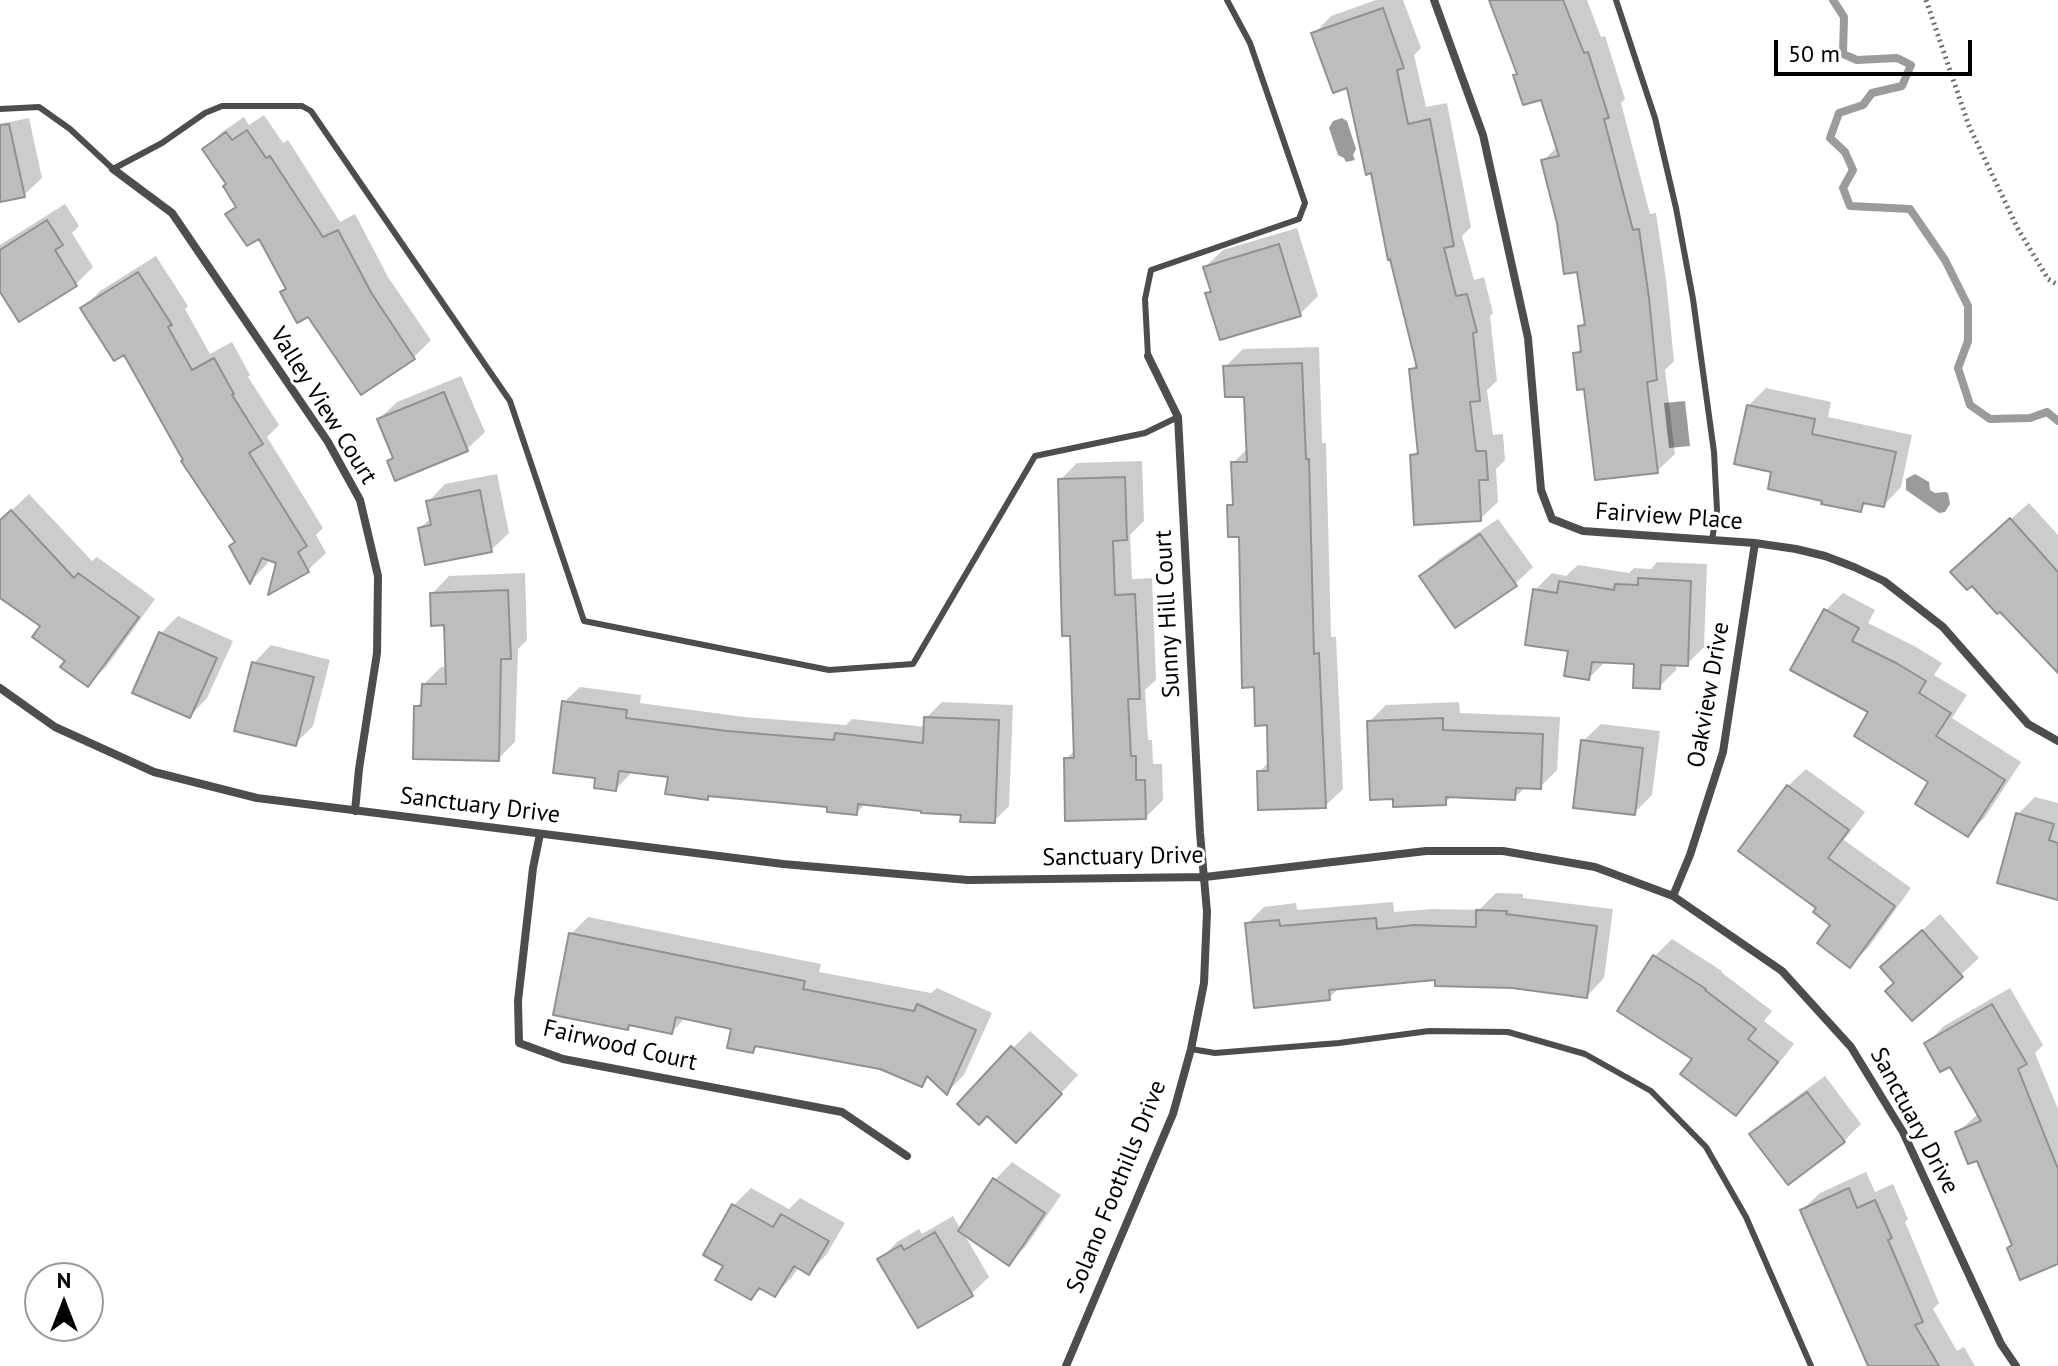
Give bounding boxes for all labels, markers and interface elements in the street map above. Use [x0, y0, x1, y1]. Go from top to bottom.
scale bar [1778, 24, 1976, 74]
text: 50 m [1788, 38, 1840, 69]
street label: Valley View Court [263, 322, 383, 490]
street label: Fairview Place [1594, 497, 1744, 537]
street label: Sunny Hill Court [1149, 529, 1187, 699]
street label: Oakview Drive [1682, 620, 1736, 770]
street label: Sanctuary Drive [398, 782, 562, 830]
street label: Sanctuary Drive [1042, 841, 1204, 873]
street label: Fairwood Court [540, 1014, 700, 1078]
street label: Sanctuary Drive [1863, 1043, 1965, 1199]
street label: Solano Foothills Drive [1061, 1076, 1173, 1298]
north arrow [24, 1262, 104, 1342]
text: N [57, 1266, 71, 1294]

